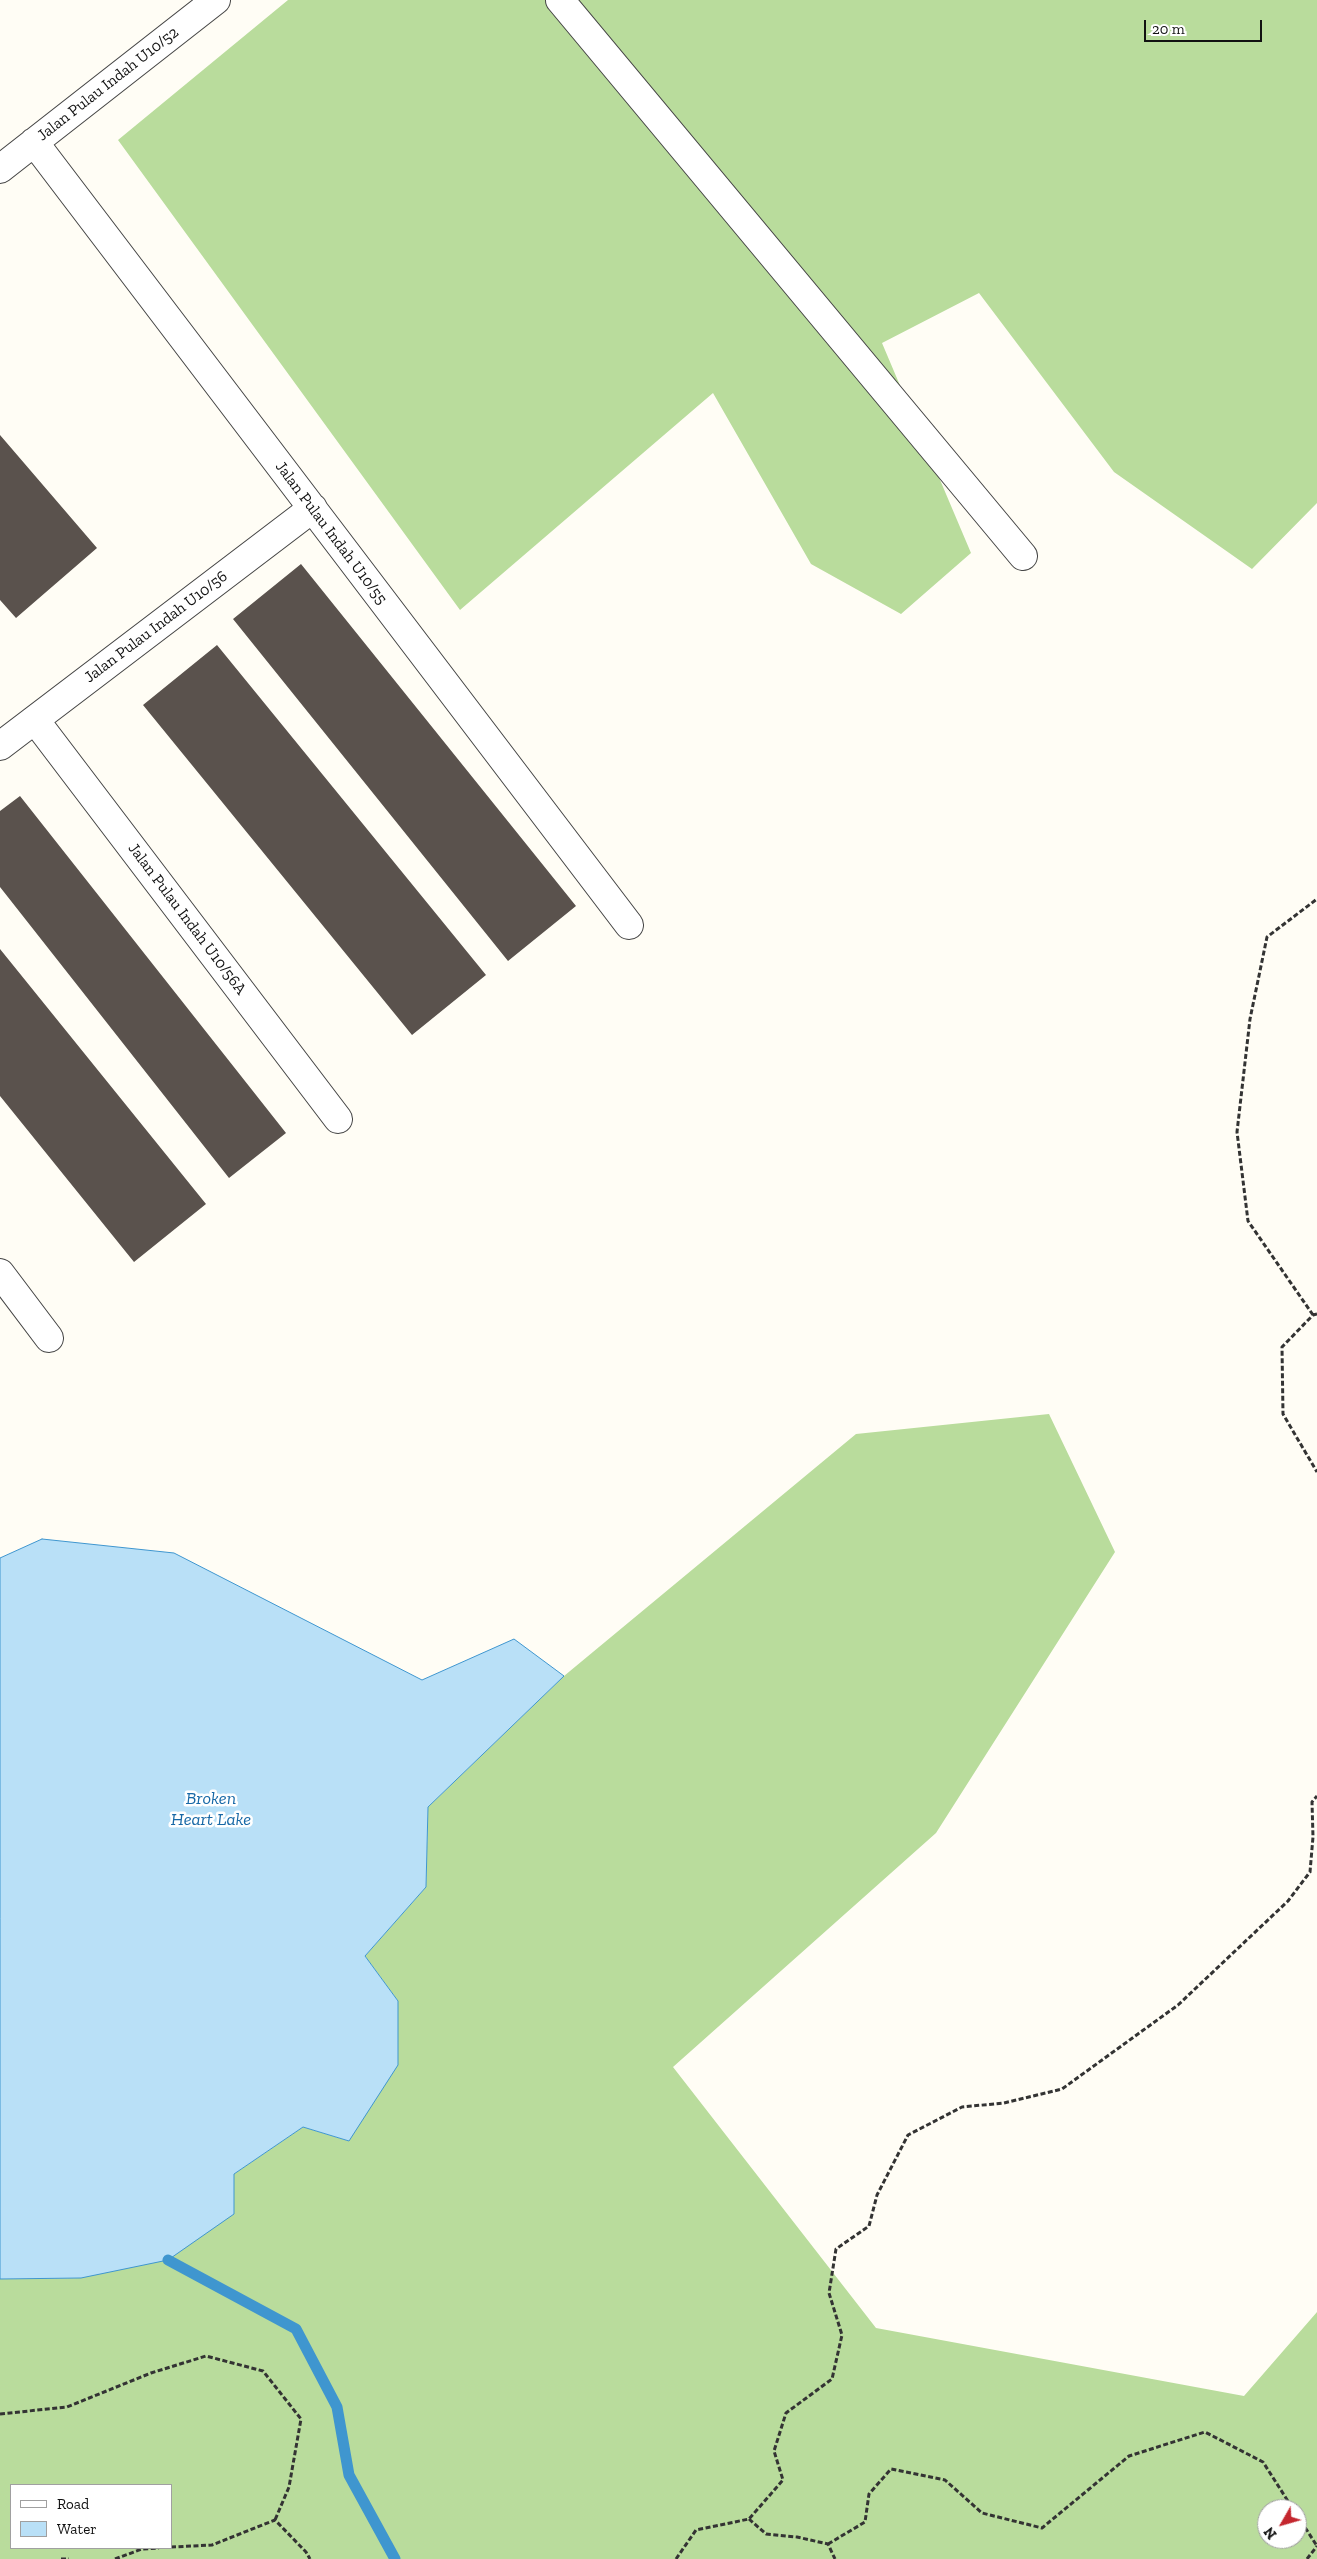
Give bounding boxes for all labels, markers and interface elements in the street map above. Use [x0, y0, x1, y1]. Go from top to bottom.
scale bar [1147, 10, 1264, 42]
text: 20 m [1152, 20, 1185, 38]
street label: Jalan Pulau Indah U10/52 [34, 23, 182, 145]
street label: Jalan Pulau Indah U10/55 [271, 458, 391, 608]
street label: Jalan Pulau Indah U10/56 [81, 567, 231, 687]
street label: Jalan Pulau Indah U10/56A [124, 840, 250, 998]
water label: Broken Heart Lake [171, 1788, 251, 1830]
legend [10, 2484, 172, 2549]
text: Road [57, 2495, 89, 2513]
north arrow [1257, 2499, 1307, 2549]
text: Water [57, 2520, 97, 2538]
text: N [1261, 2524, 1281, 2542]

